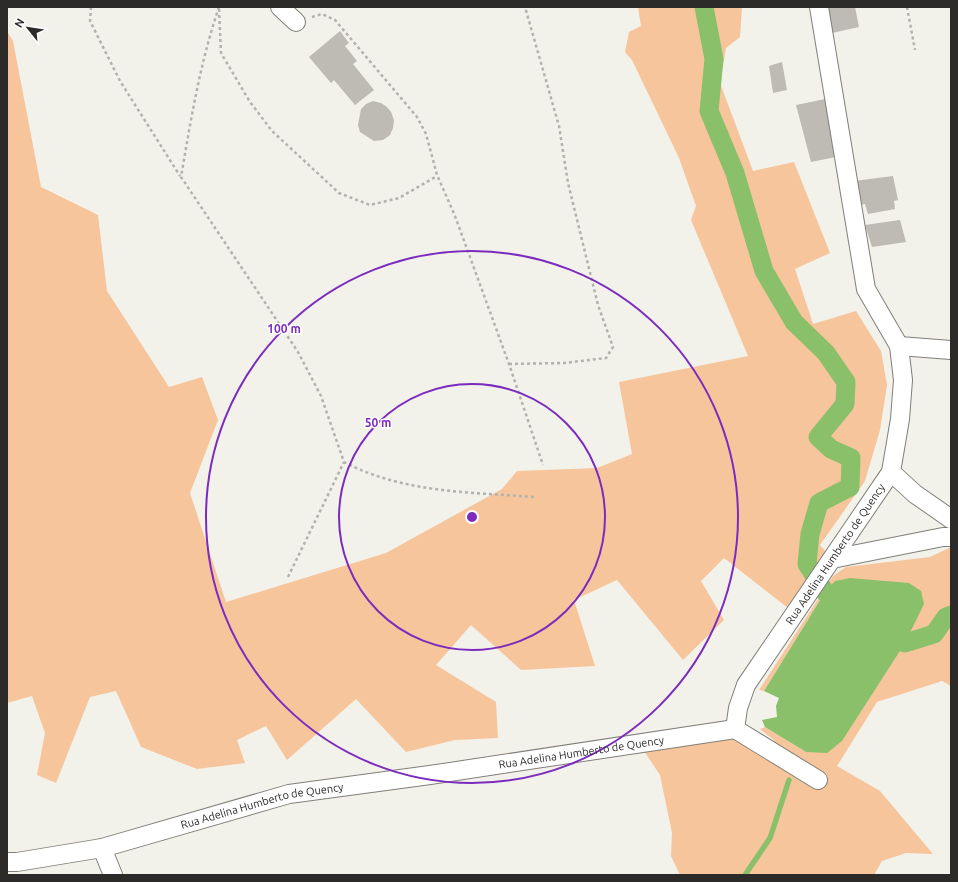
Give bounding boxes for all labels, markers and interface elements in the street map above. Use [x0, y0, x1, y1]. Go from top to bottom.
north arrow [8, 8, 48, 48]
text: N [12, 16, 27, 30]
text: 100 m [267, 322, 301, 335]
text: 50 m [365, 416, 391, 429]
street label: Rua Adelina Humberto de Quency [783, 481, 888, 627]
centre of rings [465, 510, 479, 524]
street label: Rua Adelina Humberto de Quency [498, 734, 665, 771]
street label: Rua Adelina Humberto de Quency [179, 781, 345, 831]

